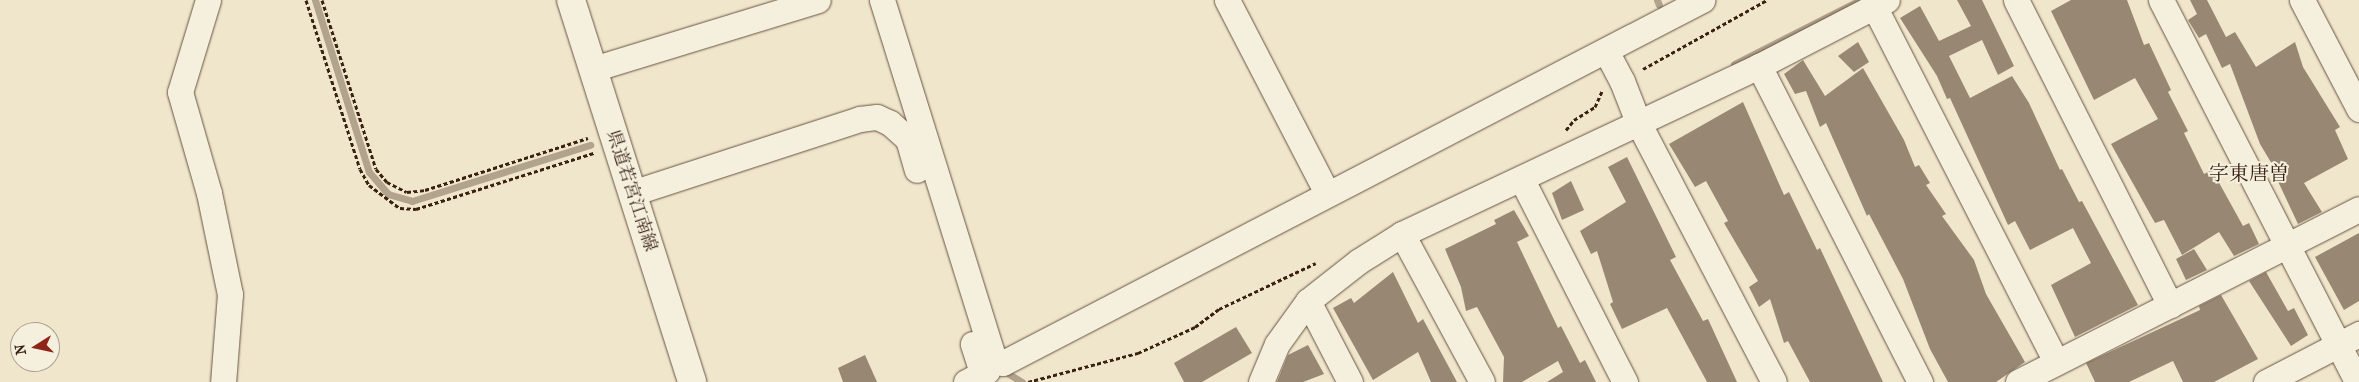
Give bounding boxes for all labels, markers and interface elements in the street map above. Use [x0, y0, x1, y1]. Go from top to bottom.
street label: 県道若宮江南線 [601, 128, 661, 254]
district label: 字東唐曽 [2209, 161, 2289, 185]
north arrow [10, 322, 60, 372]
text: N [11, 343, 30, 356]

